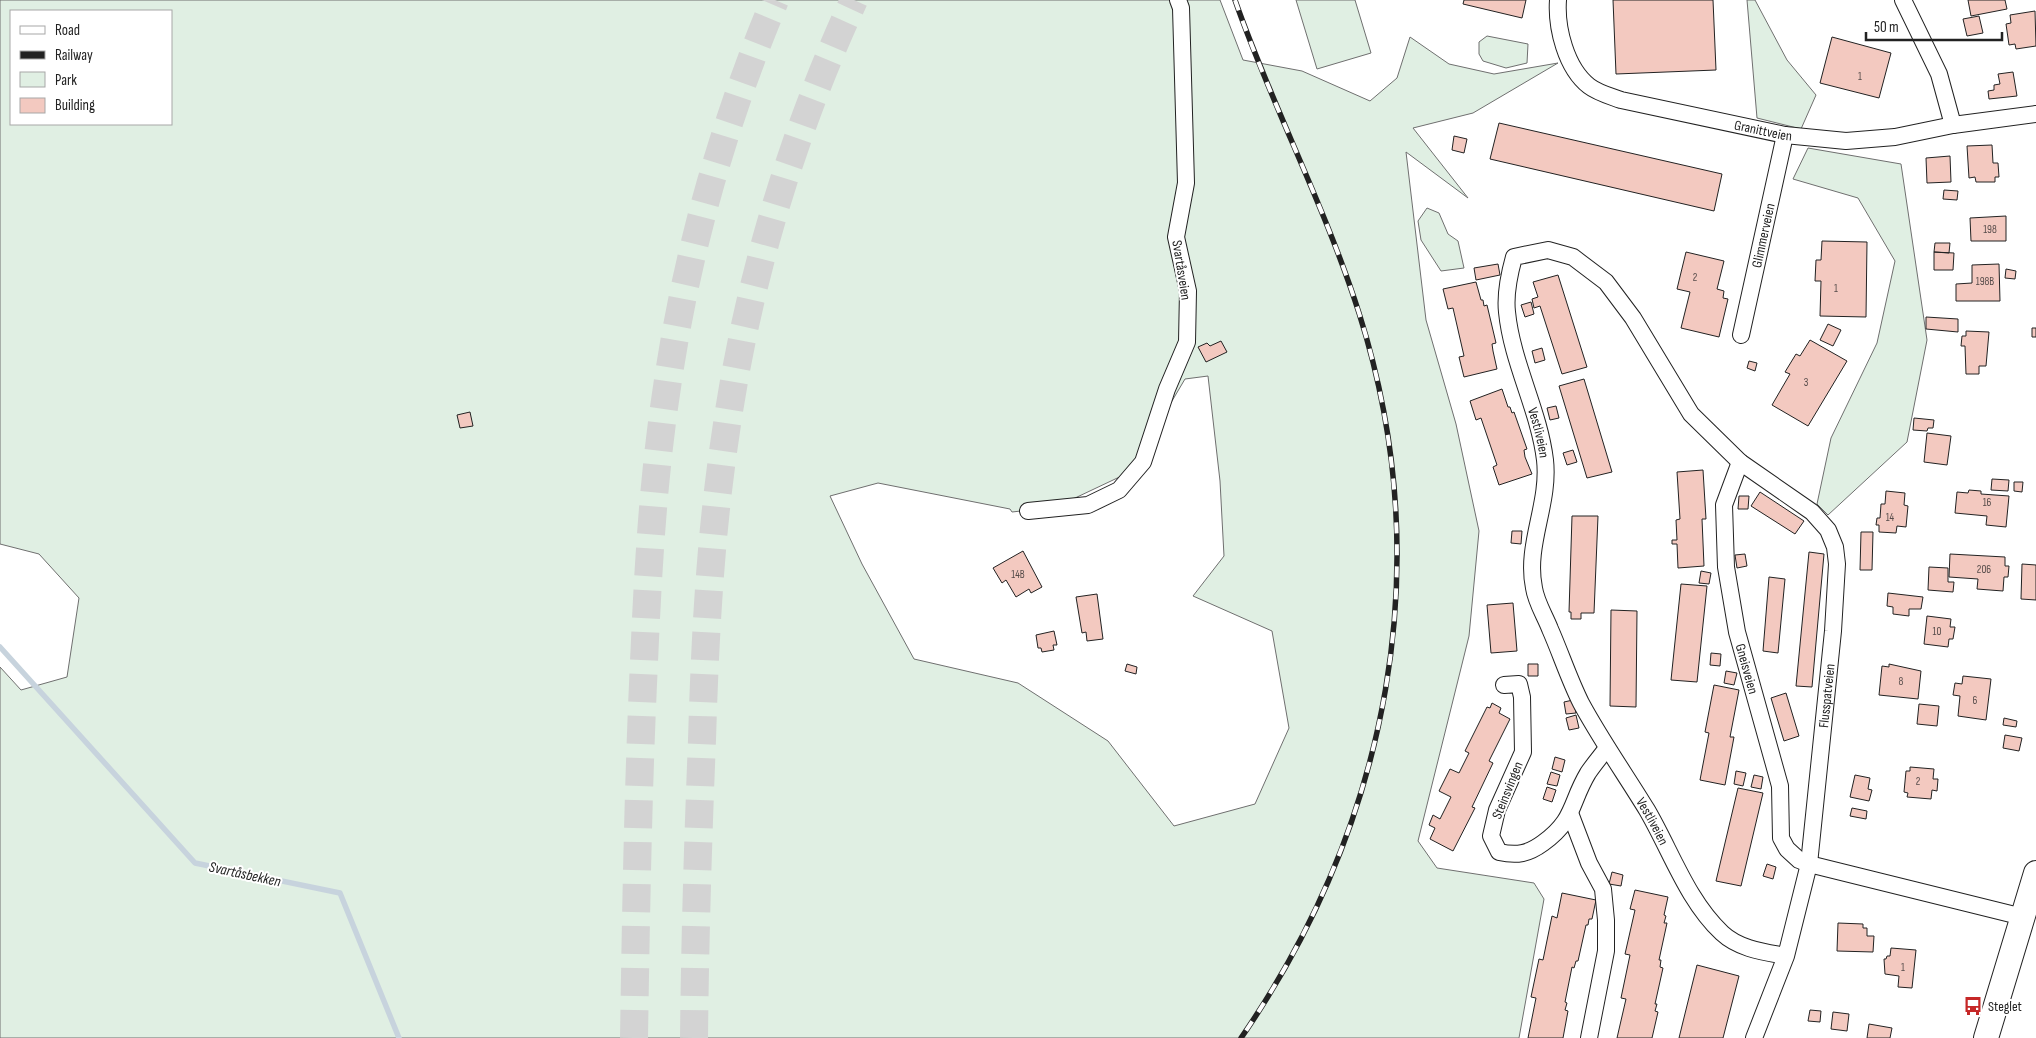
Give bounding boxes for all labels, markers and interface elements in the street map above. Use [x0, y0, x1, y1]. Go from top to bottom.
legend [10, 10, 172, 125]
scale bar [1866, 10, 2002, 42]
text: 50 m [1874, 18, 1899, 37]
text: Road [55, 21, 80, 40]
text: Railway [55, 46, 93, 65]
house number: 1 [1858, 70, 1862, 83]
text: Park [55, 71, 77, 90]
text: Building [55, 96, 95, 115]
street label: Granittveien [1733, 116, 1793, 145]
street label: Glimmerveien [1748, 202, 1779, 269]
house number: 198 [1983, 223, 1997, 236]
street label: Svartåsveien [1168, 239, 1195, 301]
house number: 2 [1693, 271, 1698, 284]
house number: 198B [1976, 275, 1994, 288]
house number: 1 [1834, 282, 1838, 295]
house number: 3 [1804, 376, 1809, 389]
street label: Vestliveien [1524, 405, 1553, 459]
house number: 16 [1983, 496, 1992, 509]
house number: 14 [1886, 511, 1895, 524]
house number: 206 [1977, 563, 1991, 576]
house number: 14B [1011, 568, 1025, 581]
house number: 10 [1933, 625, 1941, 638]
street label: Gneisveien [1732, 642, 1762, 696]
street label: Flusspatveien [1815, 663, 1839, 729]
house number: 8 [1899, 675, 1904, 688]
house number: 6 [1973, 694, 1978, 707]
street label: Steinsvingen [1488, 759, 1527, 821]
house number: 2 [1916, 775, 1921, 788]
street label: Vestliveien [1632, 794, 1672, 848]
water label: Svartåsbekken [207, 858, 283, 891]
house number: 1 [1901, 961, 1905, 974]
bus stop icon: Steglet [1962, 995, 1984, 1017]
place label: Steglet [1988, 998, 2022, 1015]

